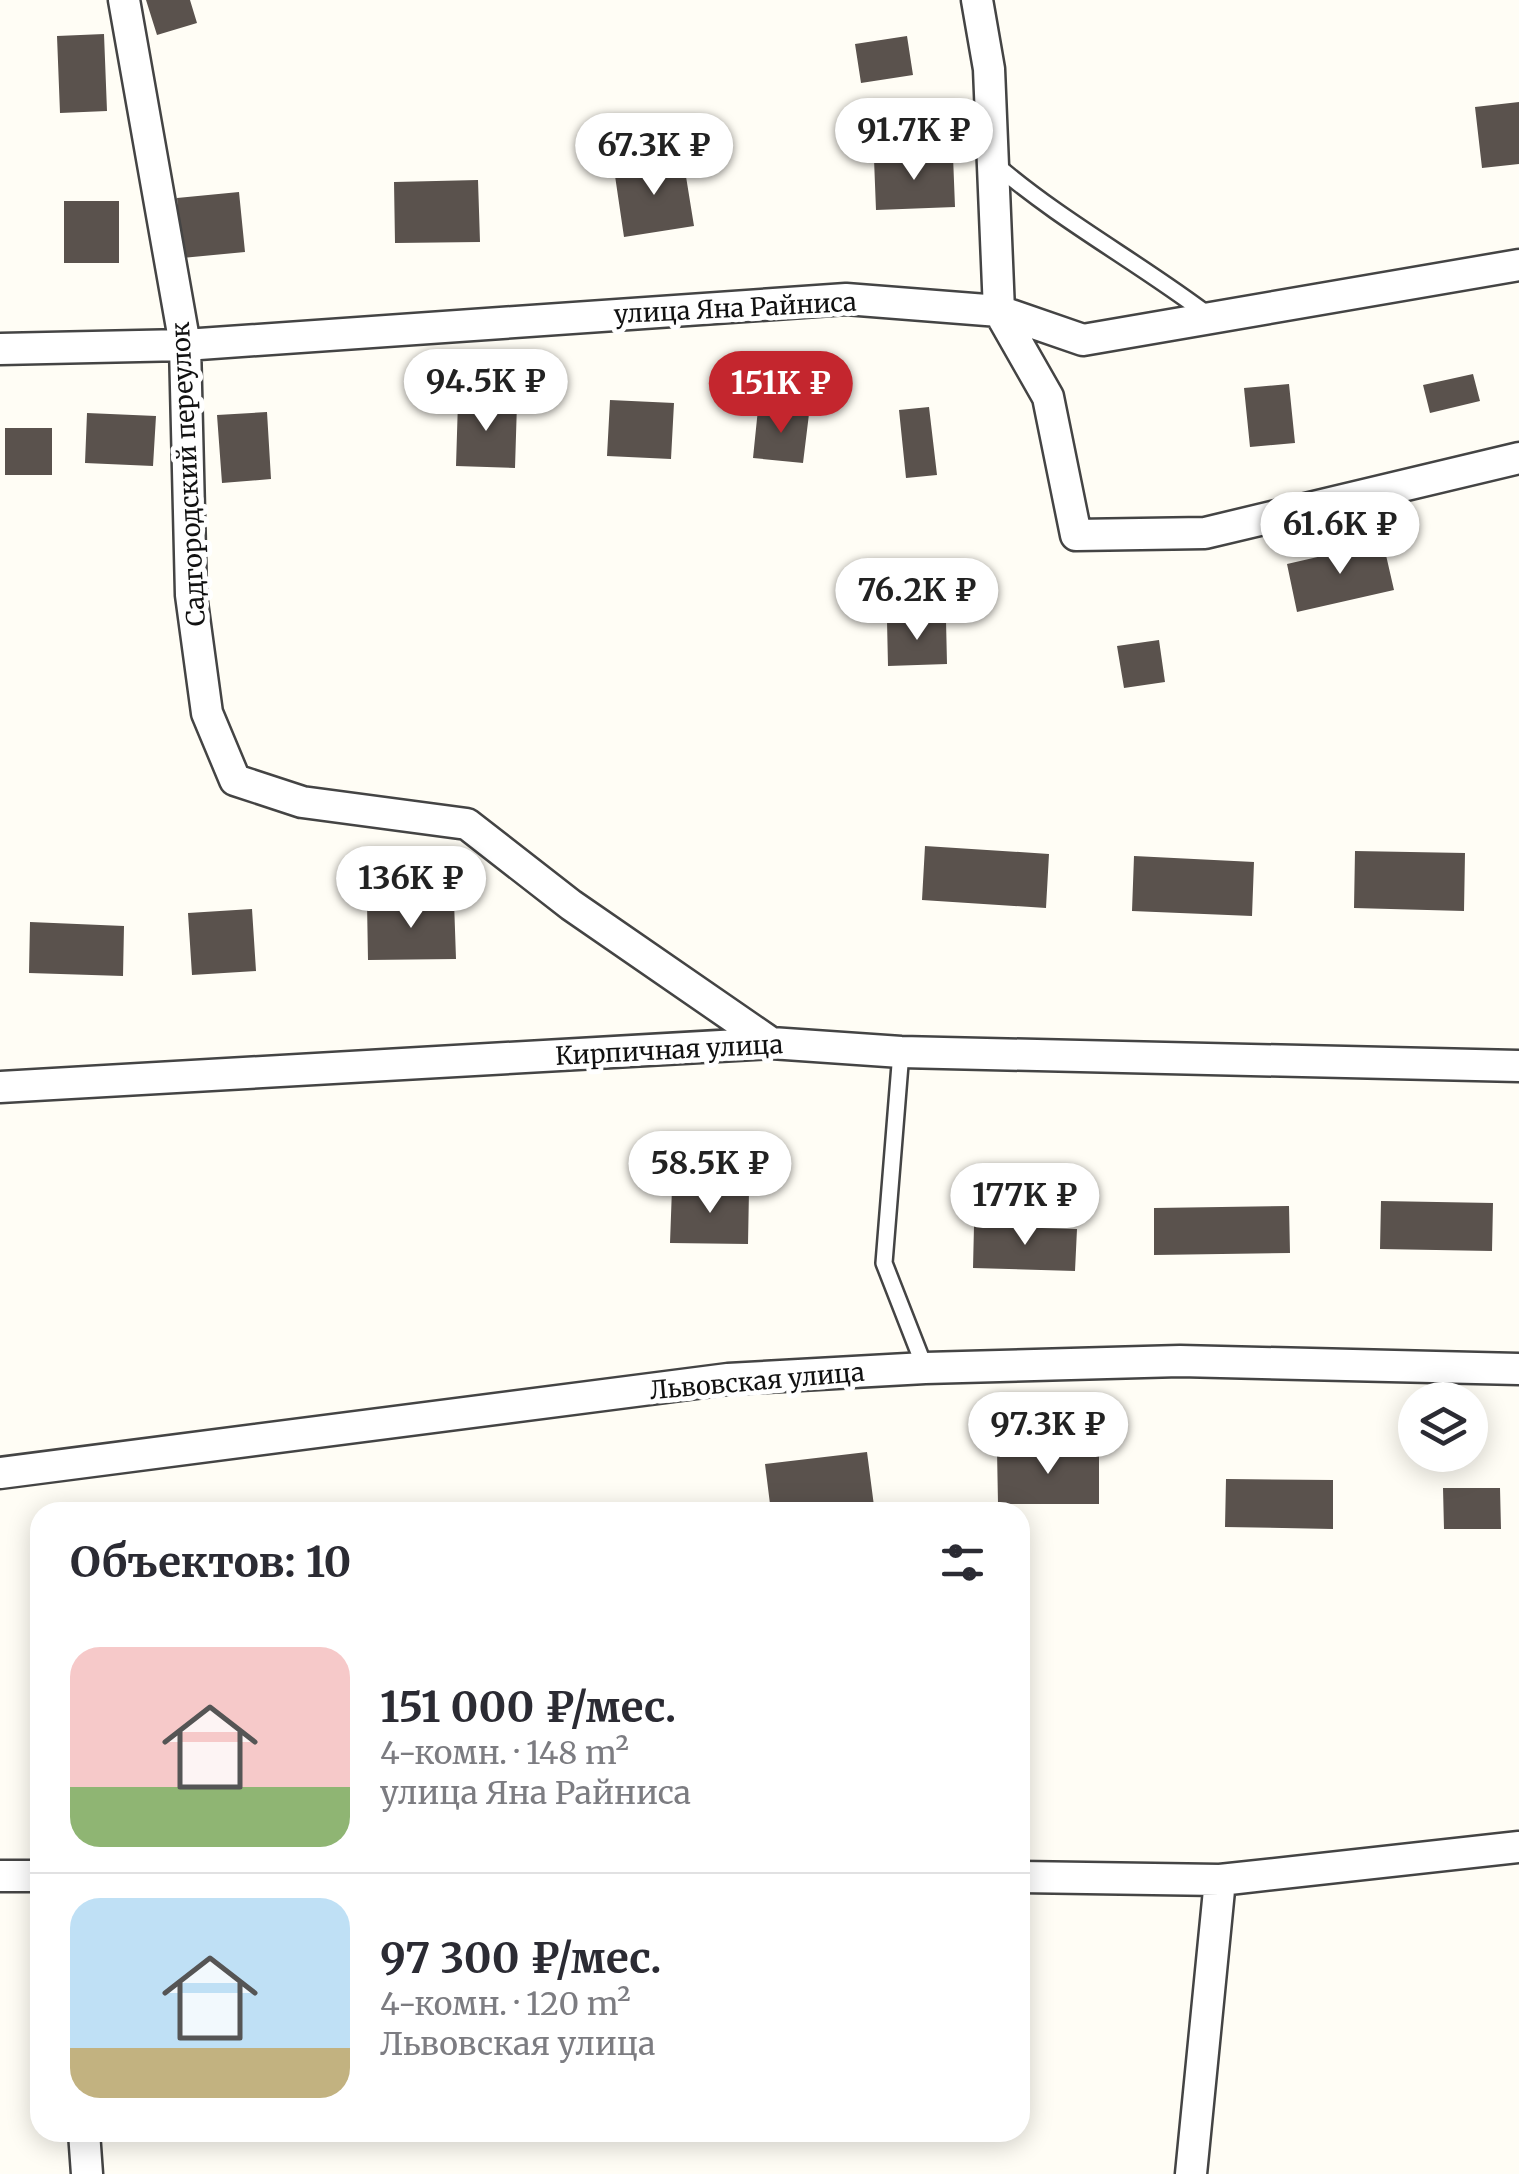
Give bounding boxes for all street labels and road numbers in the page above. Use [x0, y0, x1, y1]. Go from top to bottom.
street label: улица Яна Райниса [613, 286, 857, 330]
street label: Садгородский переулок [164, 321, 212, 627]
street label: Кирпичная улица [554, 1028, 784, 1072]
street label: Львовская улица [648, 1356, 866, 1406]

